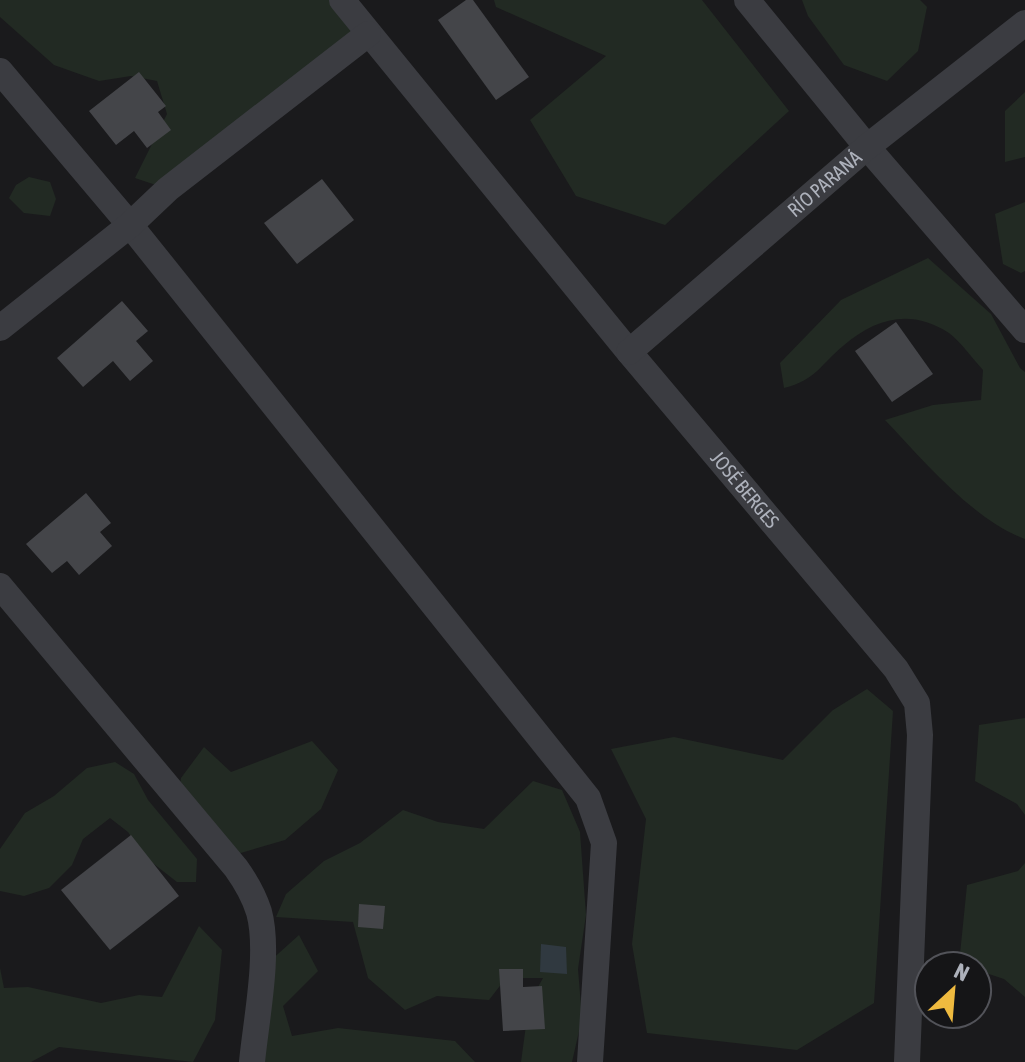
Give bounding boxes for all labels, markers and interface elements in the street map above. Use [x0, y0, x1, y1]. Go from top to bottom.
street label: RÍO PARANÁ [783, 145, 866, 221]
street label: JOSÉ BERGES [706, 446, 784, 532]
north arrow [913, 950, 993, 1030]
text: N [950, 957, 973, 987]

